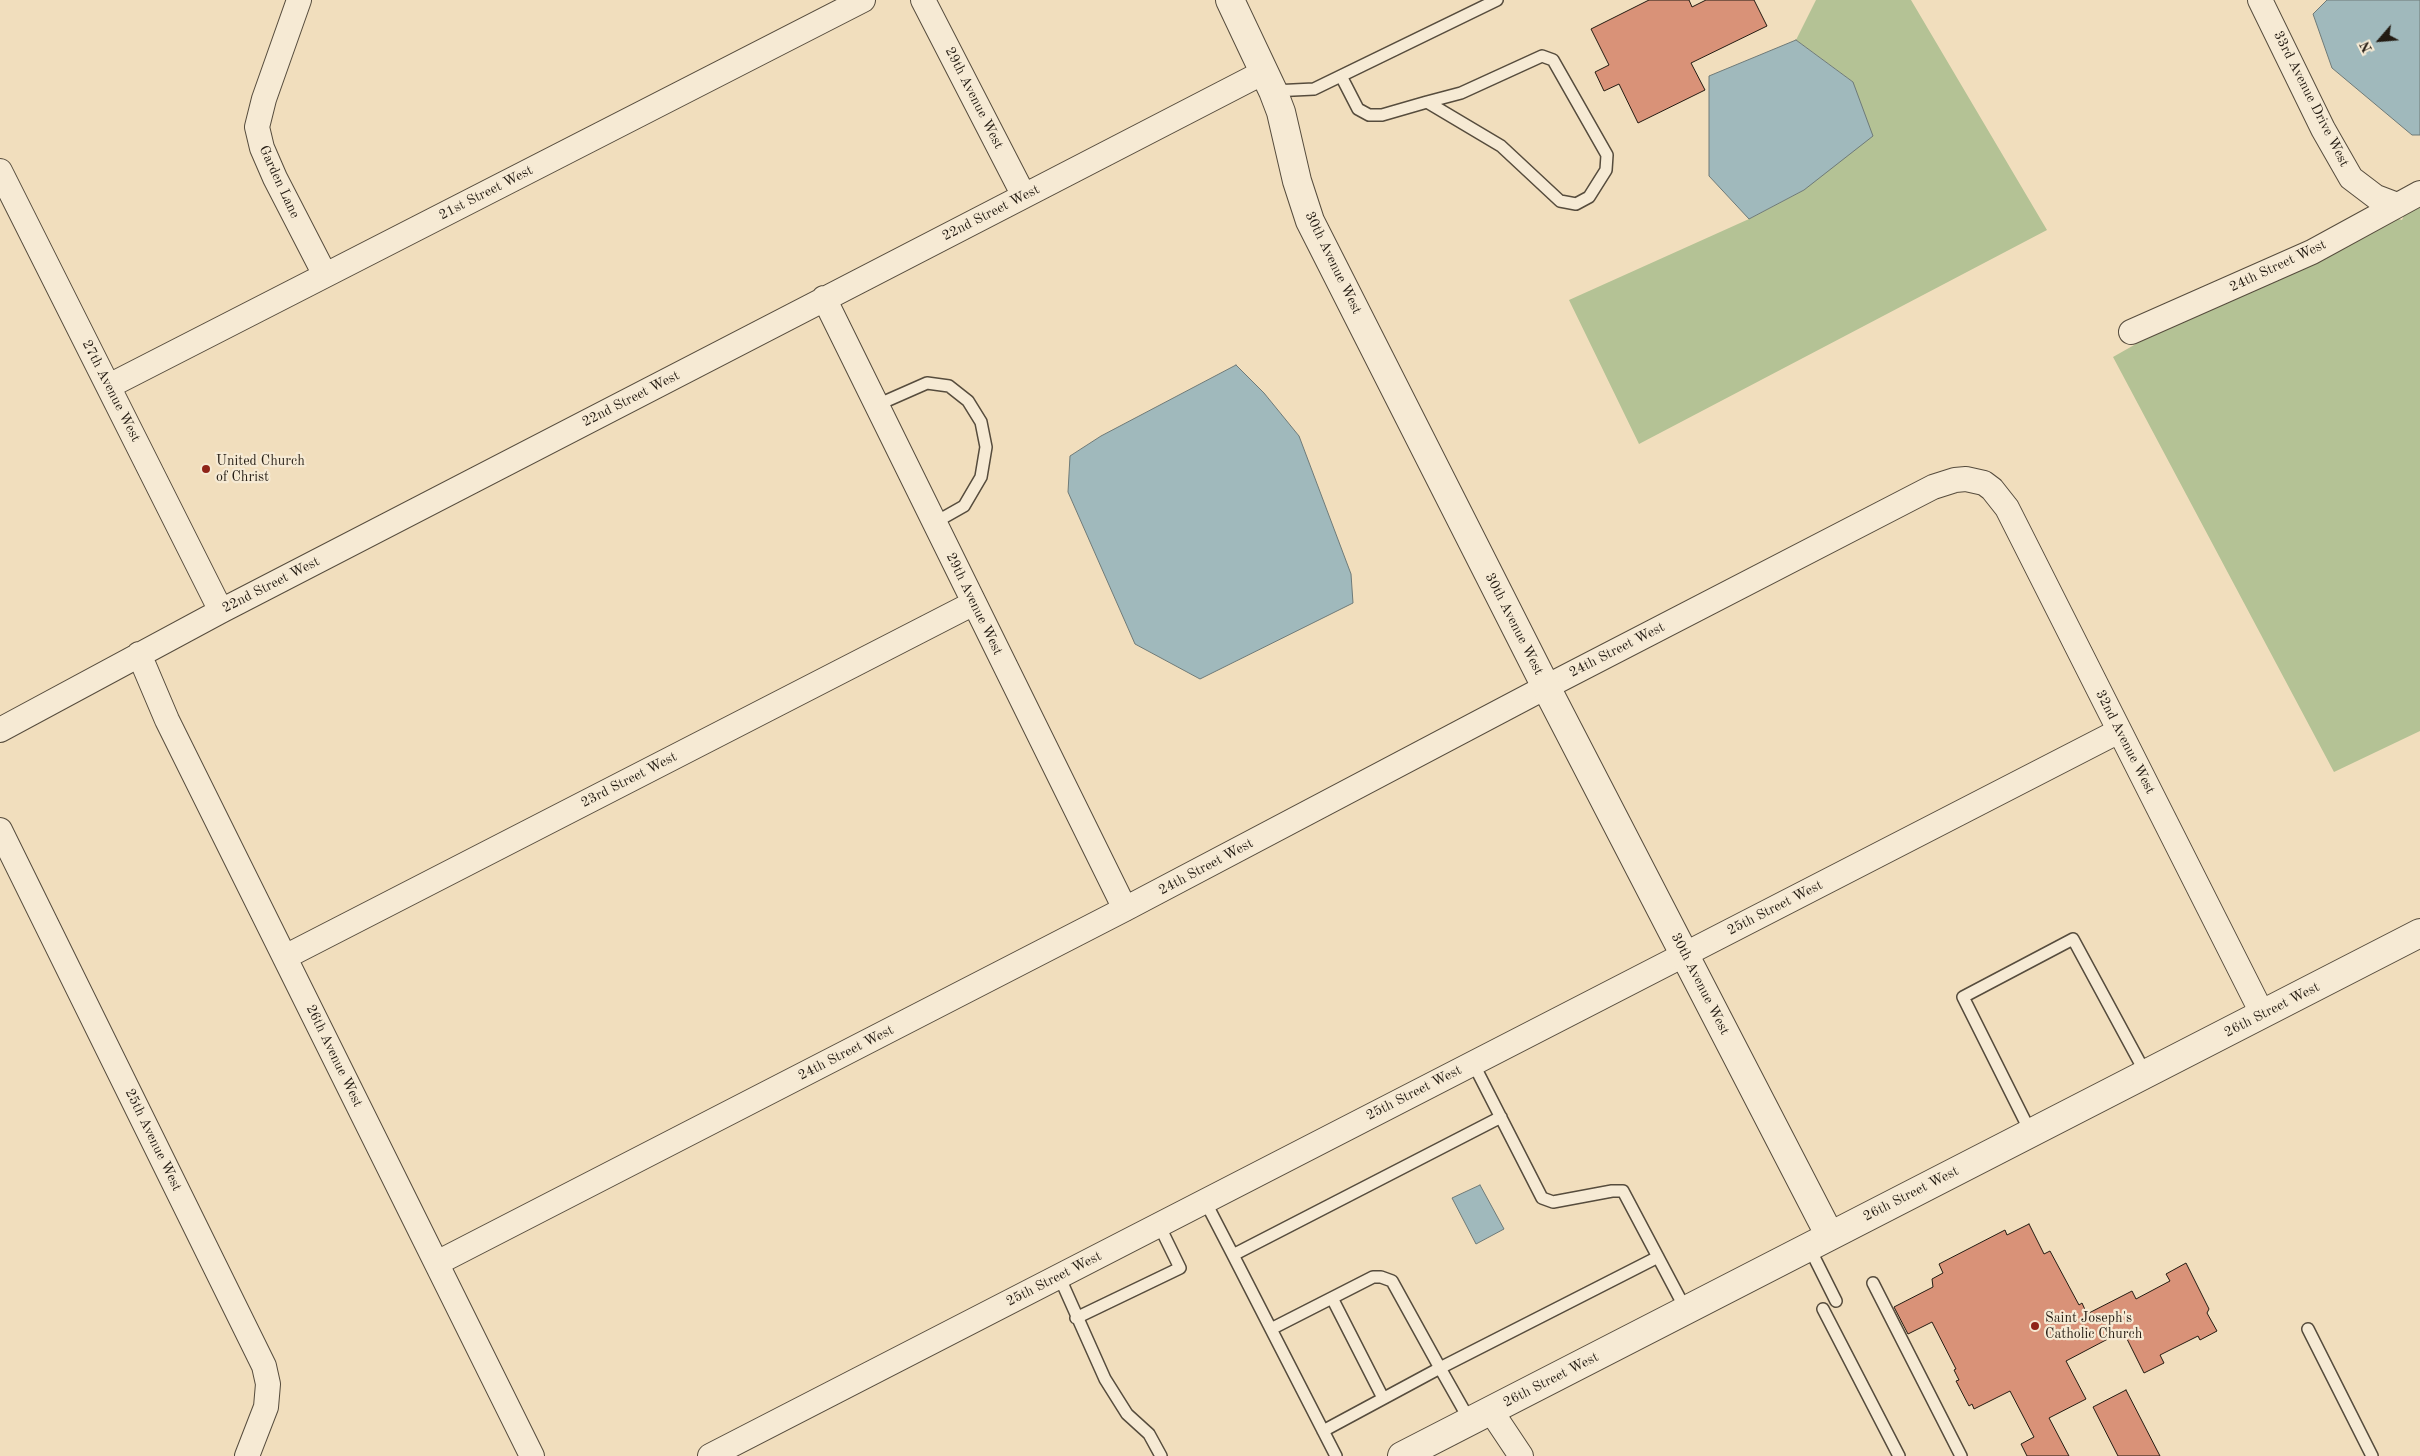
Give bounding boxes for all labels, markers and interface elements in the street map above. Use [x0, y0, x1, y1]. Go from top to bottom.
north arrow [2355, 15, 2405, 65]
street label: 33rd Avenue Drive West [2269, 28, 2353, 170]
text: N [2358, 39, 2375, 55]
street label: 29th Avenue West [941, 44, 1007, 152]
street label: Garden Lane [255, 143, 303, 221]
street label: 21st Street West [436, 162, 536, 224]
street label: 22nd Street West [939, 181, 1043, 245]
street label: 30th Avenue West [1301, 209, 1365, 317]
street label: 24th Street West [2227, 236, 2329, 296]
street label: 27th Avenue West [78, 337, 144, 445]
street label: 22nd Street West [579, 367, 683, 431]
place label: United Church of Christ [216, 453, 305, 486]
marker: United Church of Christ [200, 463, 212, 475]
street label: 29th Avenue West [942, 550, 1006, 658]
street label: 22nd Street West [219, 553, 323, 617]
street label: 30th Avenue West [1481, 570, 1547, 678]
street label: 24th Street West [1567, 619, 1667, 681]
street label: 32nd Avenue West [2092, 687, 2158, 797]
street label: 23rd Street West [578, 749, 680, 811]
street label: 24th Street West [1156, 835, 1256, 899]
street label: 25th Street West [1725, 877, 1825, 939]
street label: 30th Avenue West [1667, 930, 1733, 1038]
street label: 26th Street West [2222, 979, 2322, 1041]
street label: 26th Avenue West [302, 1002, 366, 1110]
street label: 24th Street West [796, 1022, 896, 1084]
street label: 25th Street West [1364, 1062, 1464, 1124]
street label: 25th Avenue West [121, 1086, 185, 1194]
street label: 26th Street West [1861, 1163, 1961, 1225]
street label: 25th Street West [1004, 1248, 1104, 1310]
place label: Saint Joseph's Catholic Church [2045, 1310, 2142, 1342]
marker: Saint Joseph's Catholic Church [2029, 1320, 2041, 1332]
street label: 26th Street West [1501, 1349, 1601, 1411]

